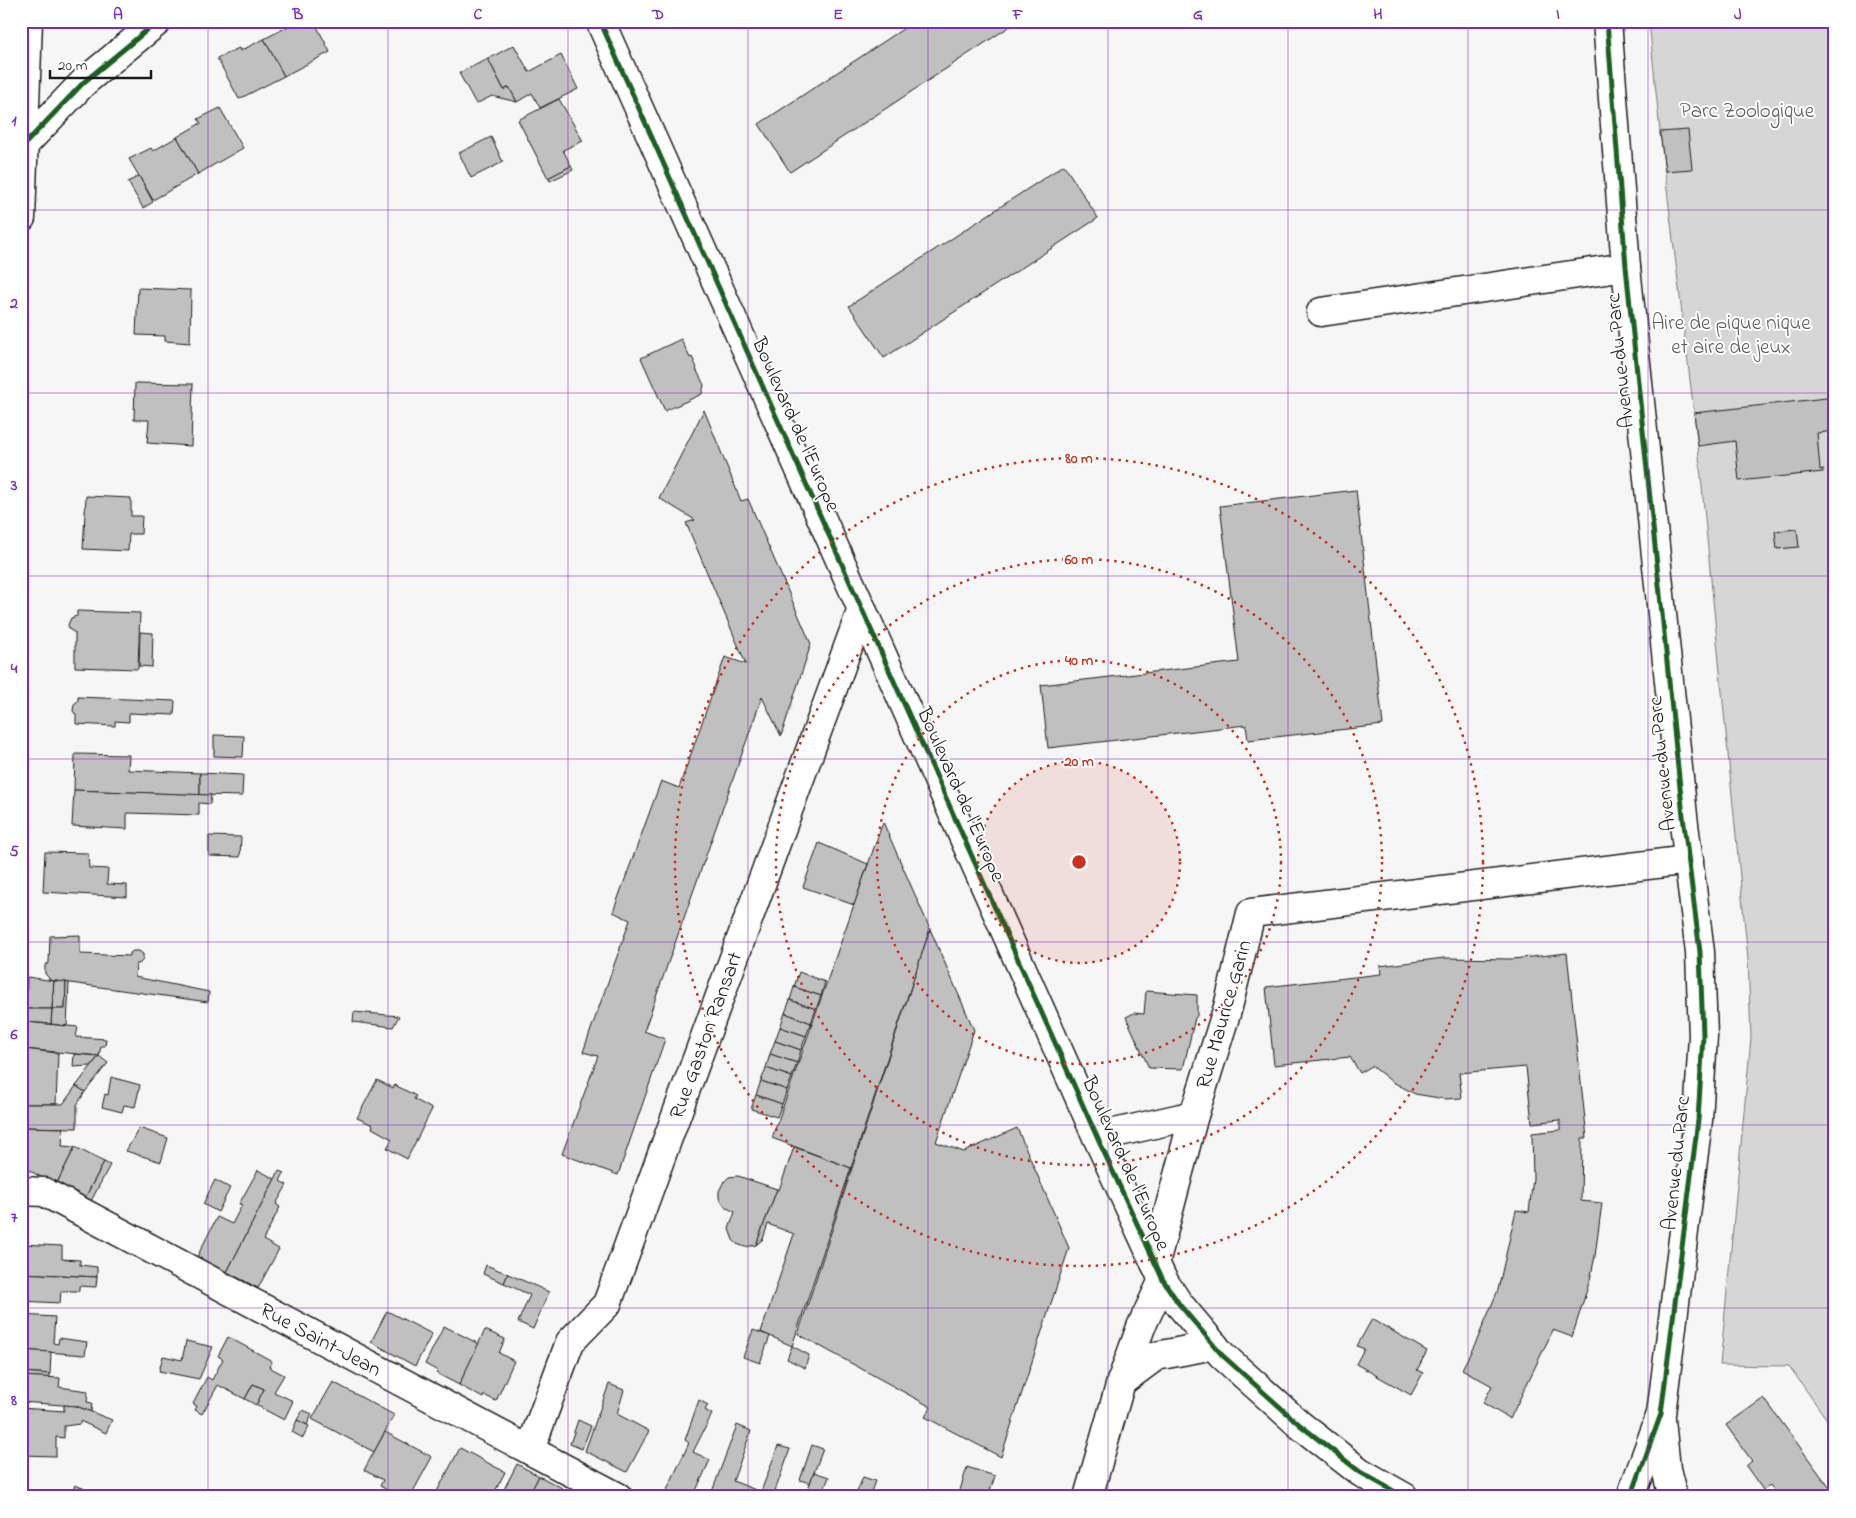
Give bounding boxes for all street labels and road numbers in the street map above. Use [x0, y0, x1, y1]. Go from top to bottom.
street label: Avenue du Parc [1599, 291, 1643, 430]
street label: Boulevard de l'Europe [743, 332, 847, 517]
street label: Avenue du Parc [1641, 694, 1685, 833]
street label: Boulevard de l'Europe [908, 702, 1012, 887]
street label: Rue Maurice Garin [1189, 937, 1261, 1093]
street label: Rue Gaston Ransart [663, 948, 751, 1123]
street label: Boulevard de l'Europe [1073, 1071, 1177, 1256]
street label: Avenue du Parc [1655, 1094, 1699, 1232]
street label: Rue Saint-Jean [254, 1296, 386, 1385]

